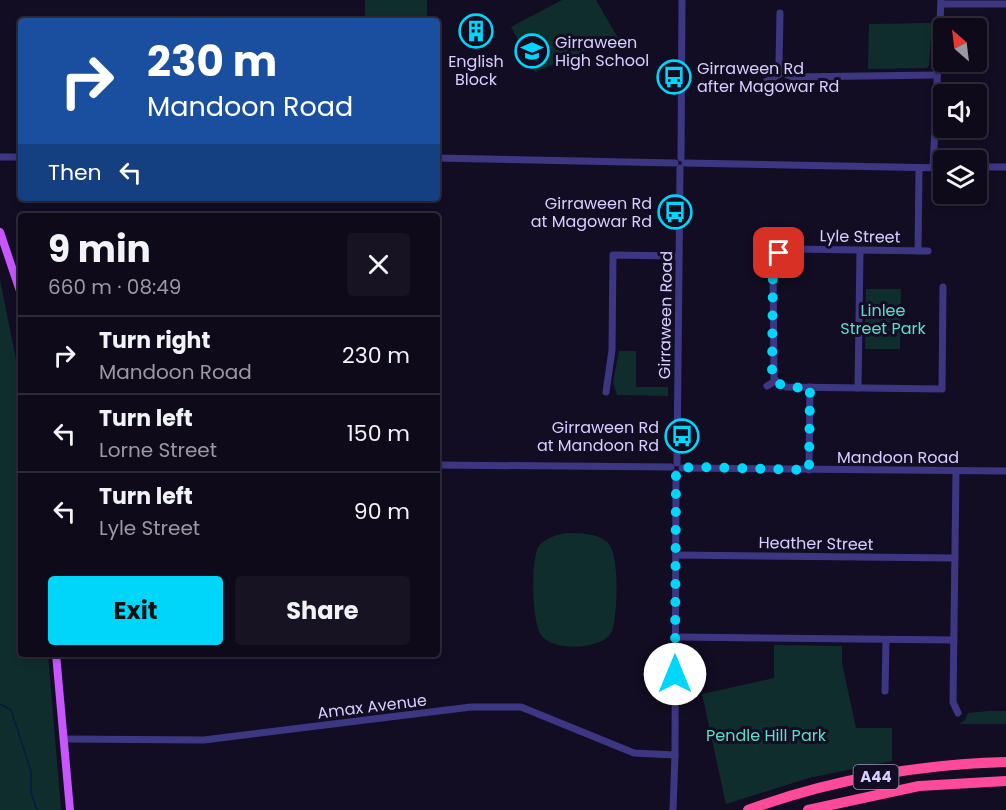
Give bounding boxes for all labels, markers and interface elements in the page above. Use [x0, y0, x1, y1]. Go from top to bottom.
building icon: English Block [458, 13, 494, 49]
north arrow [933, 18, 987, 72]
map controls [933, 18, 987, 204]
place label: Girraween High School [555, 31, 649, 72]
text: 230 m [147, 32, 277, 91]
school or university icon: Girraween High School [514, 33, 550, 69]
icon: right [48, 42, 126, 120]
place label: English Block [448, 50, 504, 91]
place label: Girraween Rd after Magowar Rd [697, 57, 839, 98]
bus stop icon: Girraween Rd after Magowar Rd [656, 59, 692, 95]
button: sound [933, 84, 987, 138]
text: Mandoon Road [147, 88, 353, 125]
button: layers [933, 150, 987, 204]
icon: left [114, 156, 147, 189]
text: Then [48, 157, 102, 188]
place label: Girraween Rd at Magowar Rd [531, 192, 652, 233]
bus stop icon: Girraween Rd at Magowar Rd [657, 194, 693, 230]
text: 9 min [48, 224, 151, 275]
street label: Lyle Street [819, 224, 901, 249]
pin [753, 227, 804, 278]
button: close [347, 233, 410, 296]
icon: arrive [762, 236, 795, 269]
street label: Girraween Road [653, 251, 678, 379]
text: 660 m · 08:49 [48, 273, 181, 301]
park label: Linlee Street Park [840, 299, 926, 340]
text: Turn right [99, 325, 210, 356]
icon: right [48, 339, 81, 372]
text: 230 m [342, 340, 410, 371]
text: Mandoon Road [99, 358, 252, 386]
text: Turn left [99, 403, 193, 434]
place label: Girraween Rd at Mandoon Rd [537, 416, 659, 457]
icon: left [48, 417, 81, 450]
text: 150 m [347, 418, 410, 449]
bus stop icon: Girraween Rd at Mandoon Rd [664, 418, 700, 454]
text: Lorne Street [99, 436, 217, 464]
street label: Mandoon Road [837, 446, 959, 469]
text: Turn left [99, 481, 193, 512]
icon: left [48, 495, 81, 528]
text: 90 m [354, 496, 410, 527]
text: Lyle Street [99, 514, 200, 542]
street label: Heather Street [758, 531, 874, 556]
button: Exit [48, 576, 223, 645]
button: Share [235, 576, 410, 645]
position arrow [643, 642, 707, 706]
street label: Amax Avenue [316, 688, 428, 725]
park label: Pendle Hill Park [706, 724, 827, 747]
road number: A44 [854, 765, 898, 789]

